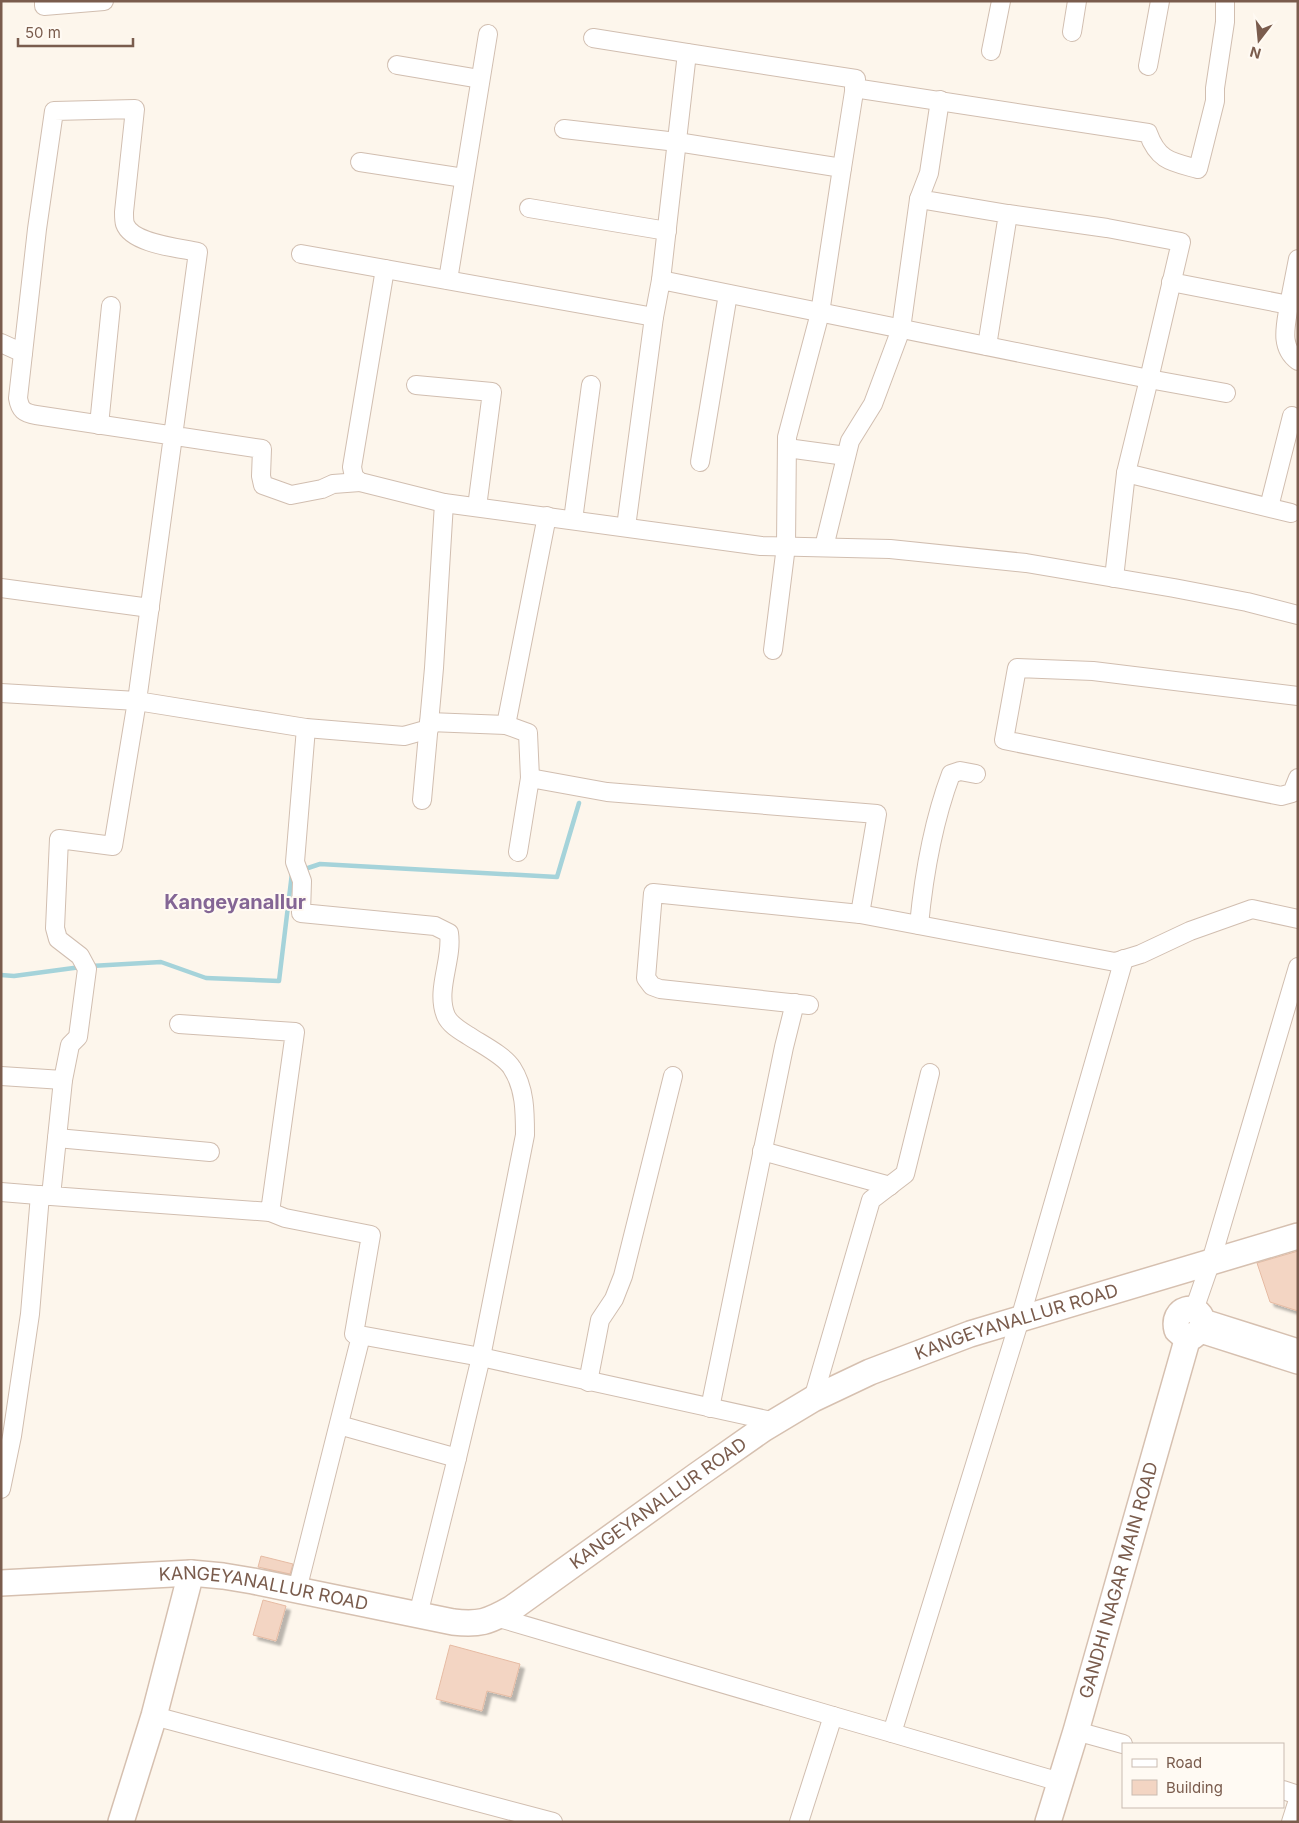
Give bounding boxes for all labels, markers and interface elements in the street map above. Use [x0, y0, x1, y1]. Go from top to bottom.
scale bar [18, 15, 132, 47]
north arrow [1234, 15, 1284, 65]
text: 50 m [25, 23, 61, 42]
text: N [1248, 43, 1263, 63]
district label: Kangeyanallur [164, 890, 306, 914]
street label: KANGEYANALLUR ROAD [912, 1279, 1121, 1364]
street label: KANGEYANALLUR ROAD [565, 1433, 750, 1573]
street label: GANDHI NAGAR MAIN ROAD [1075, 1459, 1162, 1701]
street label: KANGEYANALLUR ROAD [158, 1562, 370, 1614]
legend [1122, 1743, 1284, 1808]
text: Road [1166, 1753, 1202, 1772]
text: Building [1166, 1778, 1223, 1797]

